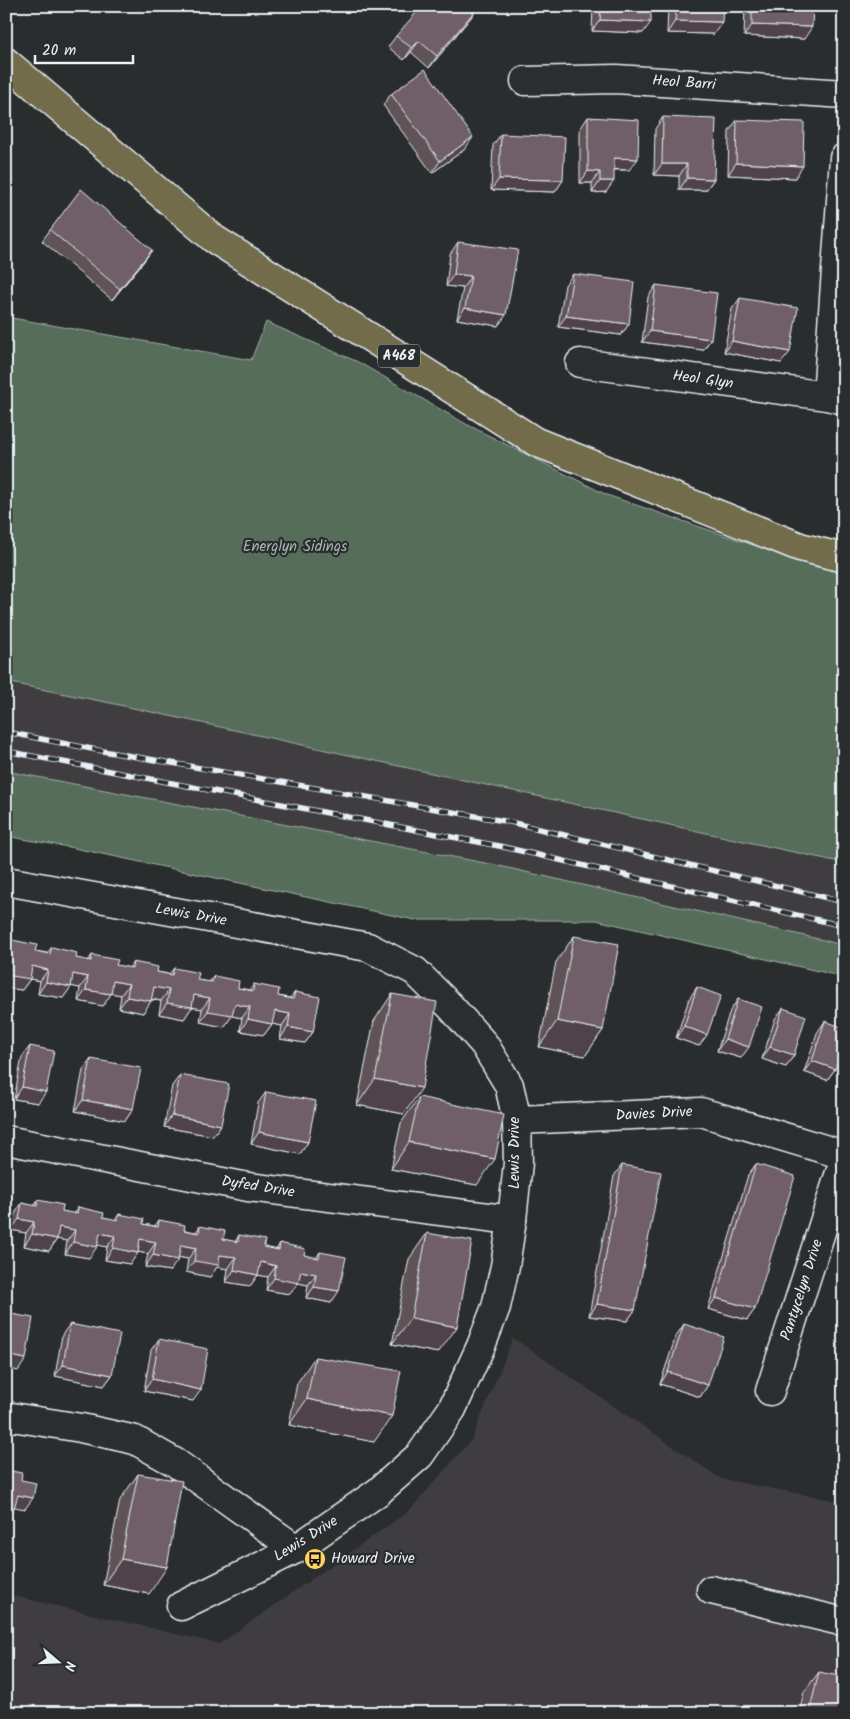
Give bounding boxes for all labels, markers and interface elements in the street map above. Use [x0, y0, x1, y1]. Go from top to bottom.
scale bar [35, 32, 132, 64]
text: 20 m [42, 39, 76, 63]
street label: Heol Barri [652, 69, 718, 97]
road number: A468 [378, 344, 420, 368]
street label: Heol Glyn [671, 364, 735, 396]
park label: Energlyn Sidings [243, 535, 348, 559]
street label: Lewis Drive [153, 897, 229, 933]
street label: Davies Drive [615, 1100, 693, 1128]
street label: Lewis Drive [503, 1117, 527, 1189]
street label: Dyfed Drive [220, 1169, 297, 1205]
street label: Pantycelyn Drive [774, 1236, 830, 1344]
street label: Lewis Drive [269, 1510, 343, 1568]
bus stop icon: Howard Drive [303, 1547, 327, 1571]
place label: Howard Drive [331, 1547, 415, 1571]
north arrow [32, 1636, 82, 1686]
text: N [57, 1658, 81, 1674]

